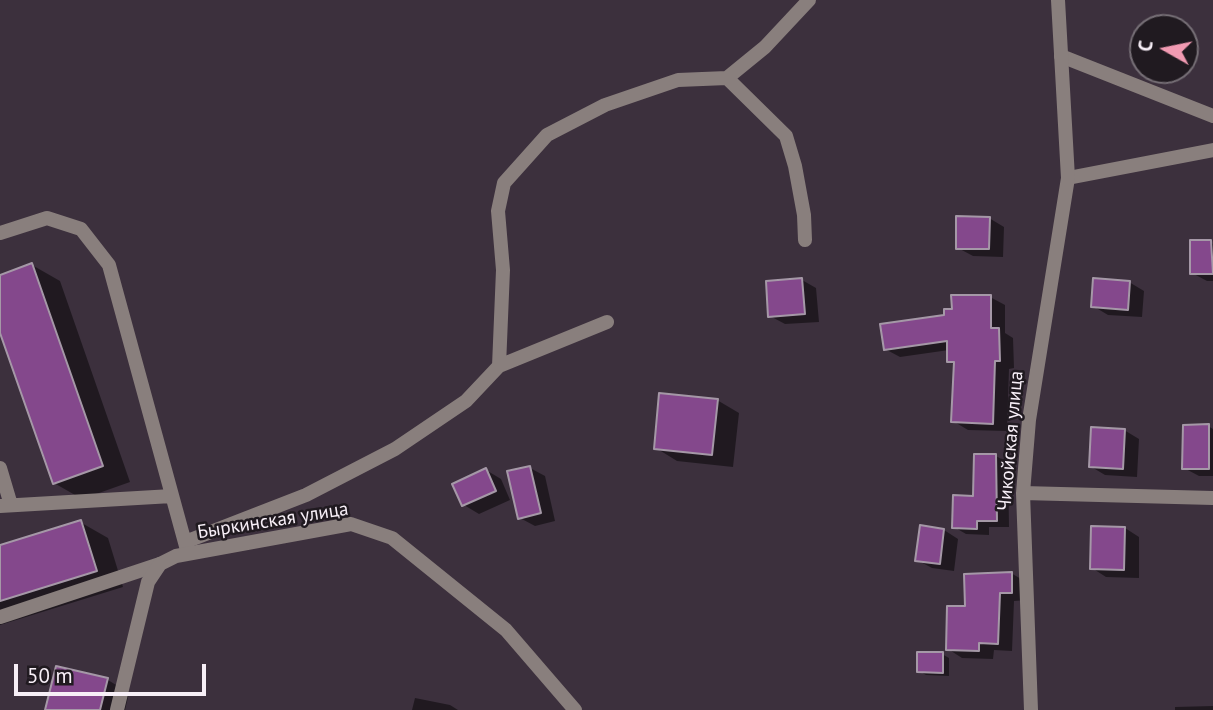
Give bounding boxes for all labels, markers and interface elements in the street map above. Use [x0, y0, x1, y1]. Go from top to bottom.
north arrow [1129, 14, 1199, 84]
text: С [1133, 39, 1158, 53]
street label: Чикойская улица [994, 370, 1028, 512]
street label: Быркинская улица [196, 498, 350, 544]
scale bar [18, 650, 210, 694]
text: 50 m [27, 662, 73, 689]

